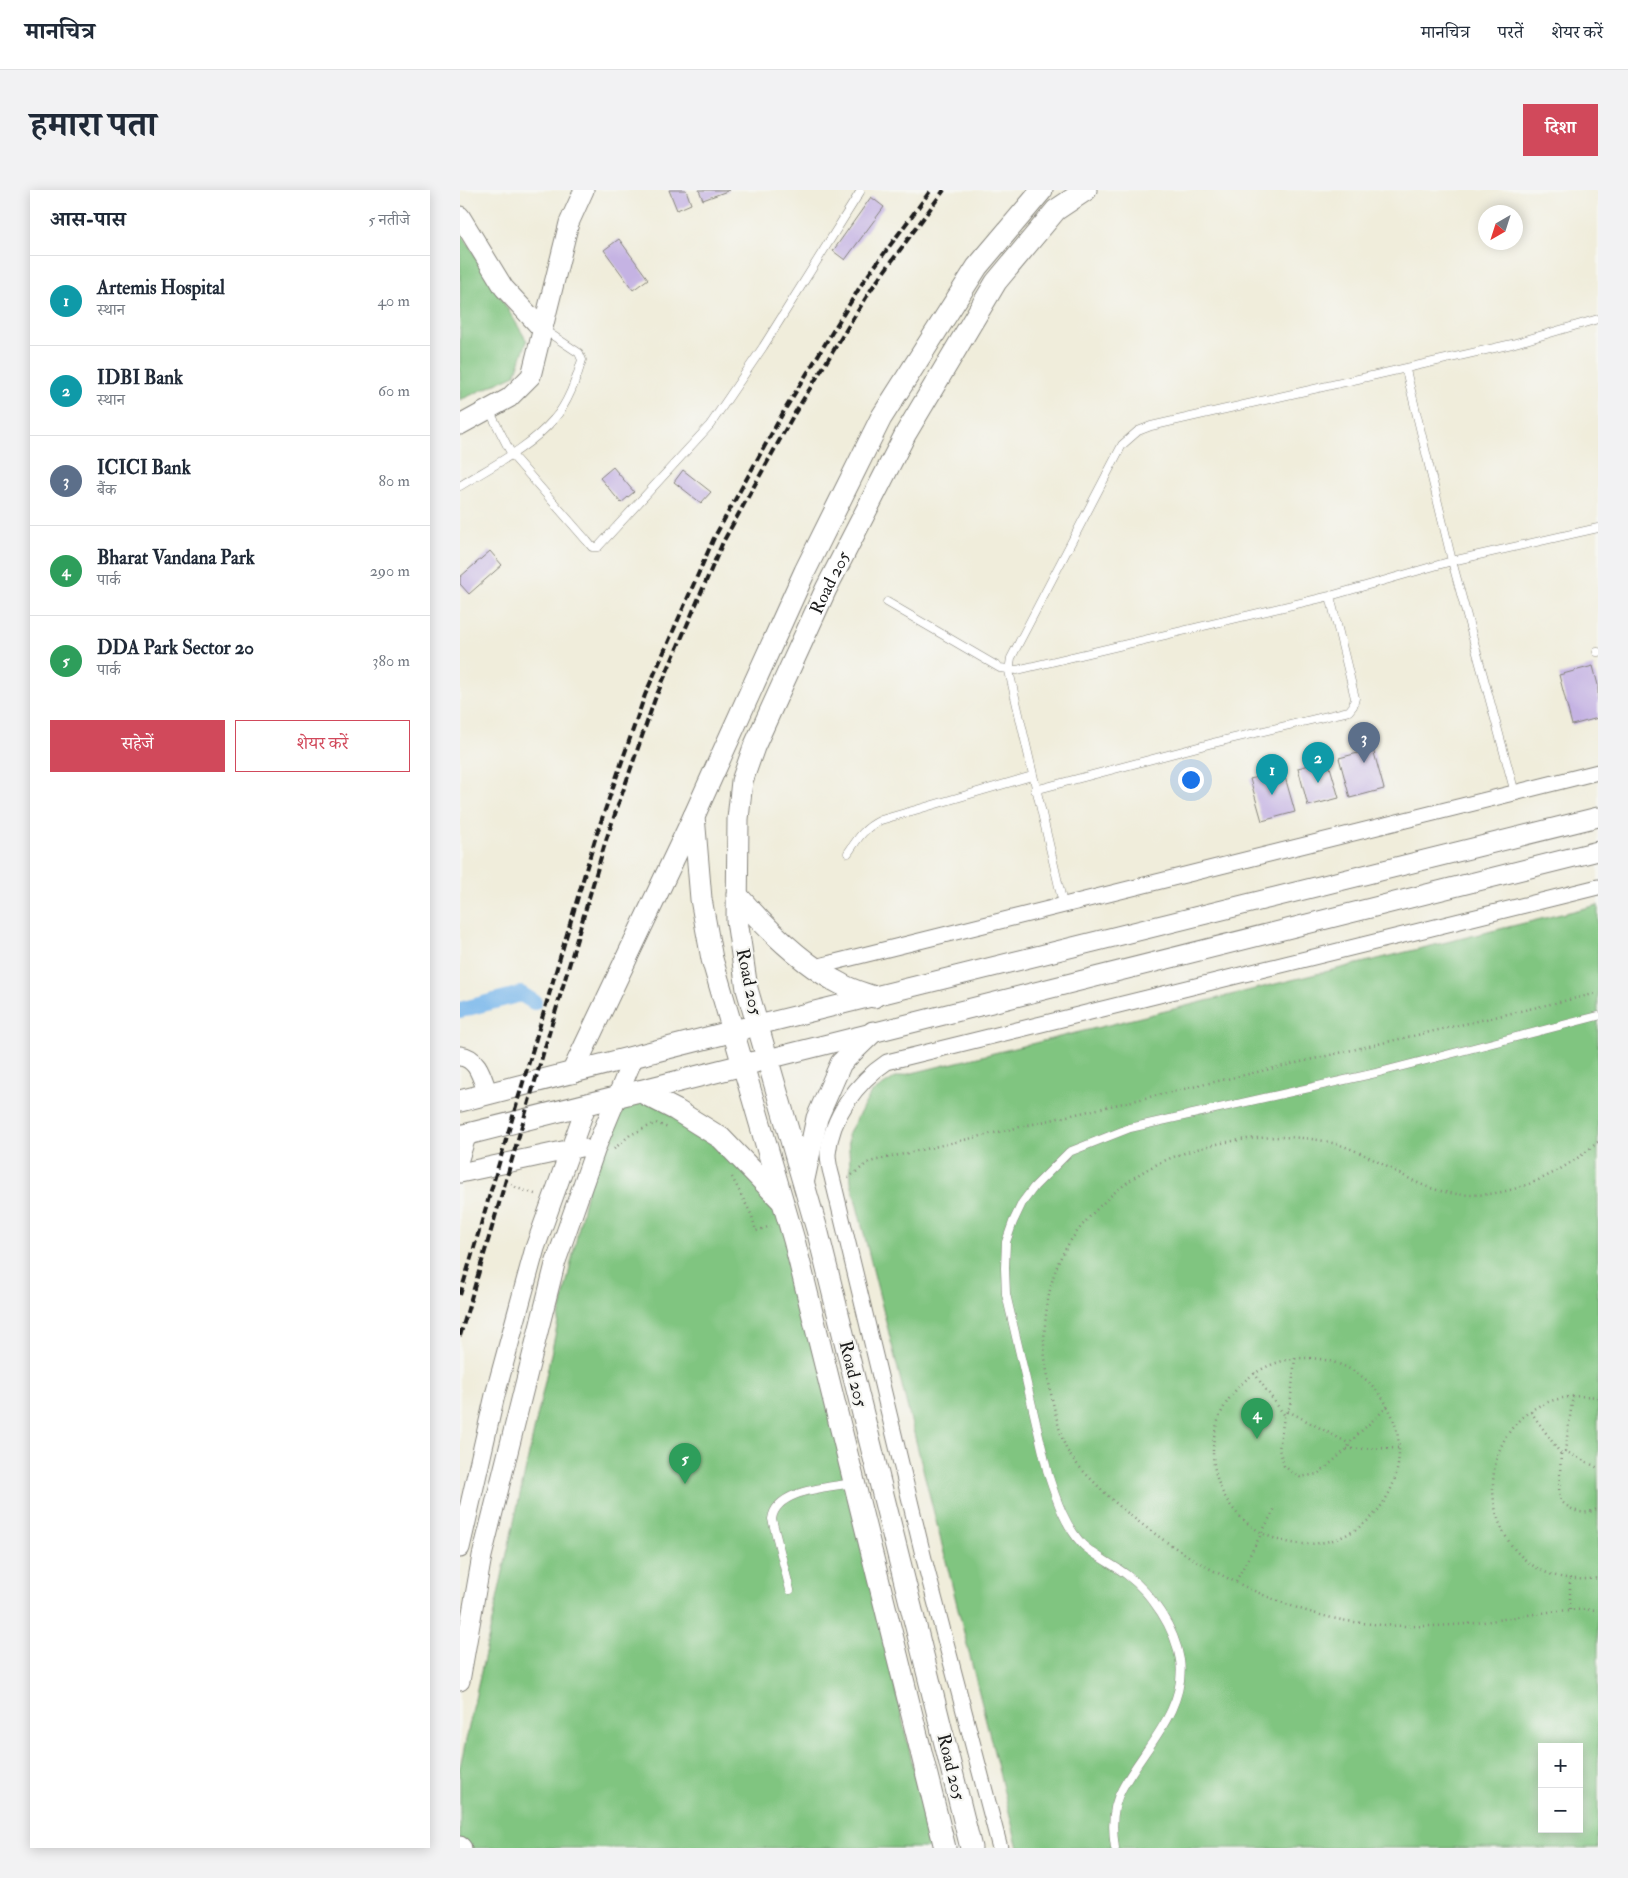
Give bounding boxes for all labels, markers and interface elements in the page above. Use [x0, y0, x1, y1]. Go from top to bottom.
text: मानचित्र [25, 16, 95, 47]
text: मानचित्र [1421, 21, 1470, 44]
text: परतें [1498, 21, 1524, 44]
text: शेयर करें [1552, 21, 1603, 44]
text: हमारा पता [30, 103, 156, 147]
button: दिशा [1523, 104, 1598, 156]
north arrow [1478, 205, 1523, 250]
text: आस-पास [50, 206, 126, 233]
text: 5 नतीजे [368, 210, 410, 230]
text: Artemis Hospital [97, 276, 225, 300]
text: 1 [63, 291, 69, 311]
text: 40 m [377, 291, 410, 311]
text: स्थान [97, 300, 125, 320]
text: IDBI Bank [97, 366, 183, 390]
text: 2 [62, 381, 70, 401]
text: 60 m [378, 381, 410, 401]
text: स्थान [97, 390, 125, 410]
text: ICICI Bank [97, 456, 191, 480]
text: 3 [63, 471, 69, 491]
text: 80 m [379, 471, 410, 491]
text: बैंक [97, 480, 117, 500]
text: Bharat Vandana Park [97, 546, 255, 570]
street label: Road 205 [805, 547, 855, 618]
text: 4 [62, 561, 70, 581]
text: 290 m [370, 561, 410, 581]
text: पार्क [97, 570, 121, 590]
text: DDA Park Sector 20 [97, 636, 254, 660]
text: 5 [62, 651, 70, 671]
text: 380 m [372, 651, 410, 671]
text: पार्क [97, 660, 121, 680]
button: सहेजें [50, 720, 225, 772]
button: शेयर करें [235, 720, 410, 772]
pin: 3 [1348, 722, 1380, 763]
pin: 2 [1302, 742, 1334, 783]
pin: 1 [1256, 754, 1288, 795]
your location [1178, 767, 1204, 793]
street label: Road 205 [731, 947, 767, 1018]
street label: Road 205 [834, 1338, 872, 1410]
pin: 4 [1241, 1398, 1273, 1439]
pin: 5 [669, 1443, 701, 1484]
street label: Road 205 [932, 1731, 970, 1803]
map controls [1538, 1743, 1583, 1833]
button: + [1538, 1743, 1583, 1788]
button: − [1538, 1788, 1583, 1833]

